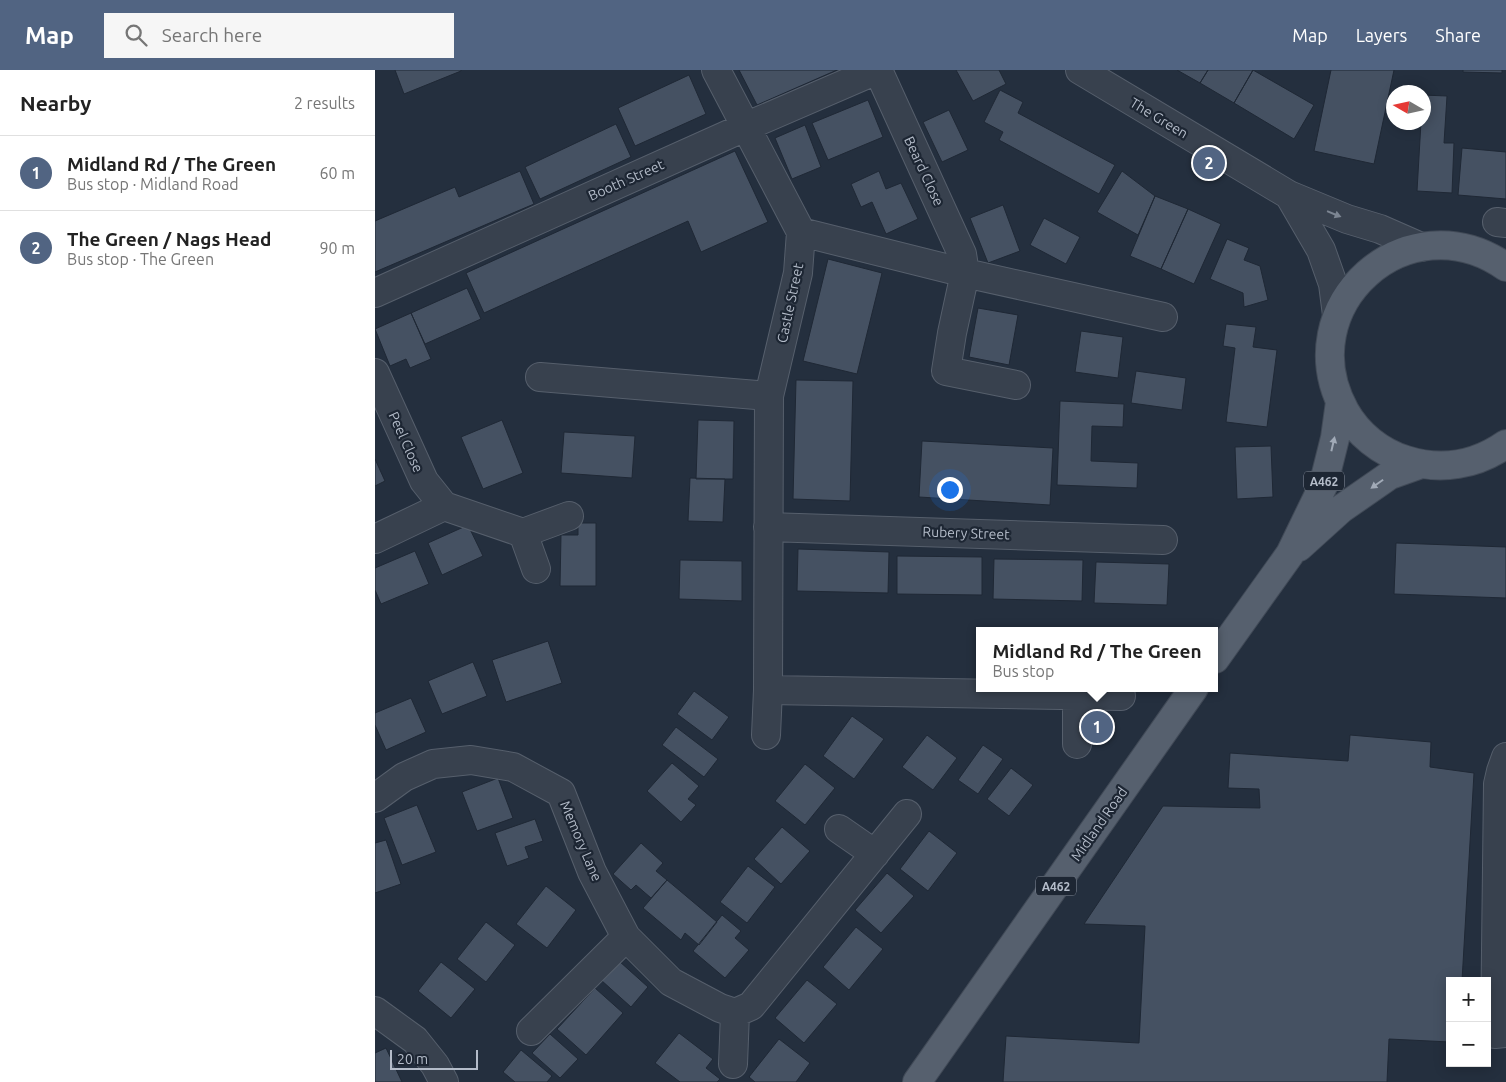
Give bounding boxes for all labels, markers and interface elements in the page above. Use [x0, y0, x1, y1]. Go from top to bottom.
search box [104, 13, 454, 58]
icon: search [122, 21, 150, 49]
text: Map [25, 22, 74, 49]
text: Search here [162, 24, 262, 46]
text: Map [1292, 25, 1328, 45]
text: Layers [1356, 25, 1407, 45]
text: Share [1435, 25, 1481, 45]
north arrow [1386, 85, 1431, 130]
text: Nearby [20, 91, 91, 115]
text: 2 results [294, 94, 355, 112]
street label: The Green [1127, 94, 1191, 142]
street label: Beard Close [901, 134, 947, 208]
pin: 2 [1193, 144, 1225, 182]
text: Midland Rd / The Green [67, 153, 276, 175]
street label: Booth Street [586, 156, 667, 204]
text: 1 [31, 164, 41, 182]
text: 60 m [319, 164, 355, 182]
text: Bus stop · Midland Road [67, 175, 239, 193]
one-way arrow [1327, 210, 1342, 218]
text: The Green / Nags Head [67, 228, 271, 250]
text: 2 [31, 239, 41, 257]
text: 90 m [319, 239, 355, 257]
text: Bus stop · The Green [67, 250, 214, 268]
street label: Castle Street [774, 261, 806, 344]
street label: Peel Close [386, 409, 426, 475]
one-way arrow [1329, 437, 1337, 452]
road number: A462 [1304, 472, 1344, 491]
your location [937, 477, 963, 503]
one-way arrow [1370, 479, 1384, 489]
street label: Rubery Street [922, 523, 1010, 543]
popup [976, 627, 1218, 692]
text: Midland Rd / The Green [992, 640, 1202, 662]
text: Bus stop [992, 662, 1054, 680]
pin: 1 [1081, 708, 1113, 746]
street label: Midland Road [1068, 784, 1130, 864]
street label: Memory Lane [557, 798, 605, 884]
road number: A462 [1036, 876, 1076, 896]
map controls [1446, 977, 1491, 1067]
button: + [1446, 977, 1491, 1022]
button: − [1446, 1022, 1491, 1067]
scale bar [390, 1047, 477, 1070]
text: 20 m [397, 1051, 428, 1067]

